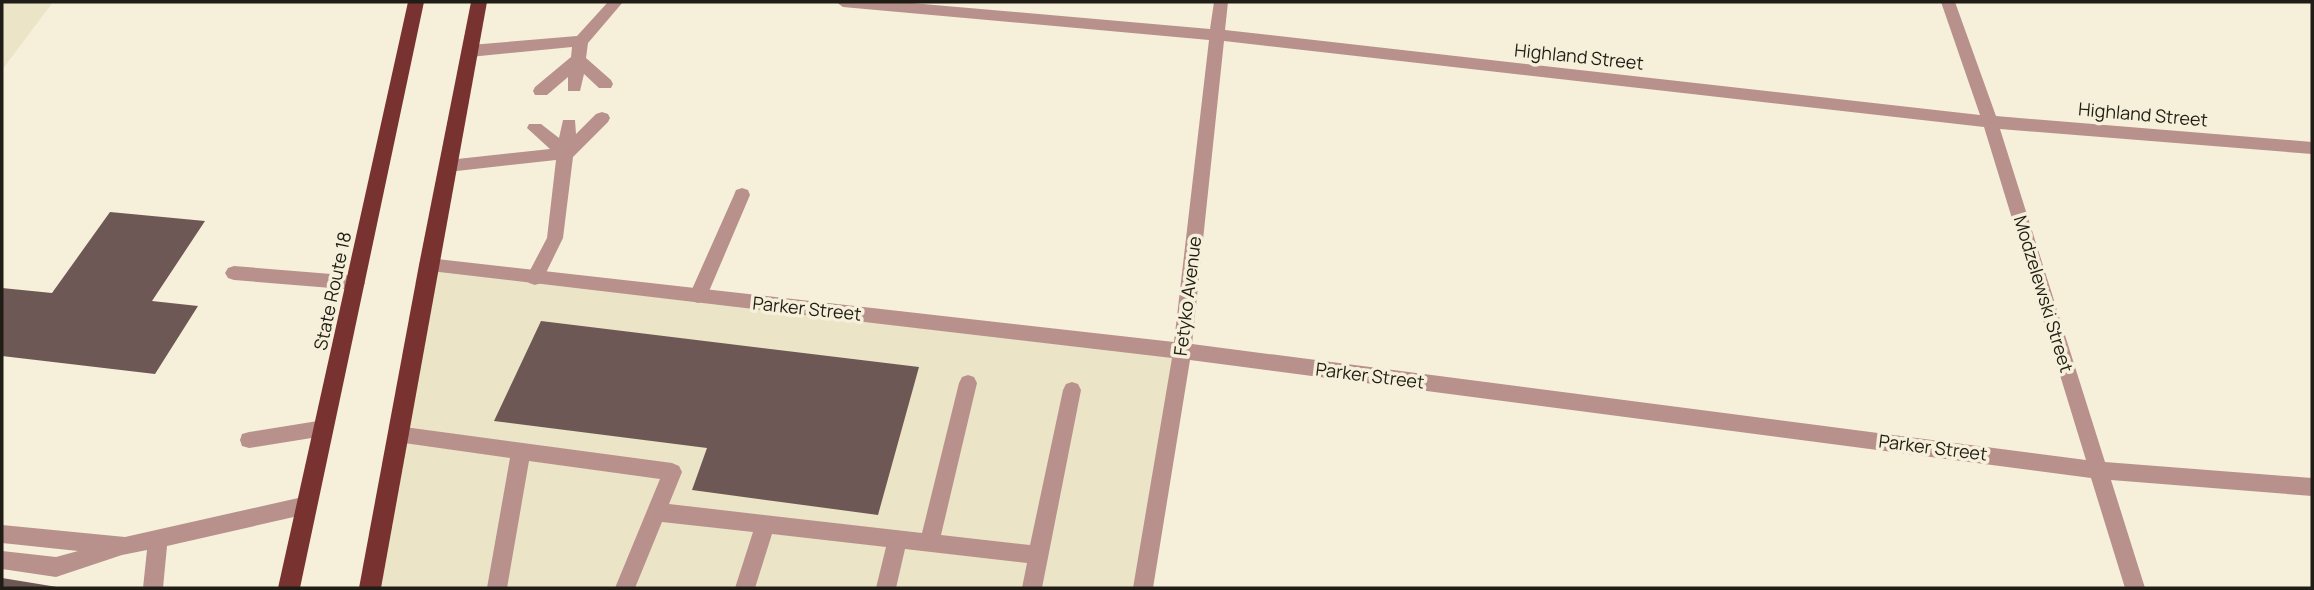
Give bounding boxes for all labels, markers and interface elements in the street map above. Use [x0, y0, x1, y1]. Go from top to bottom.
street label: Highland Street [1513, 37, 1645, 75]
street label: Highland Street [2077, 96, 2209, 132]
street label: Modzelewski Street [2009, 212, 2079, 375]
street label: State Route 18 [308, 229, 356, 352]
street label: Fetyko Avenue [1168, 235, 1206, 357]
street label: Parker Street [752, 290, 863, 326]
street label: Parker Street [1314, 356, 1426, 394]
street label: Parker Street [1877, 428, 1989, 466]

